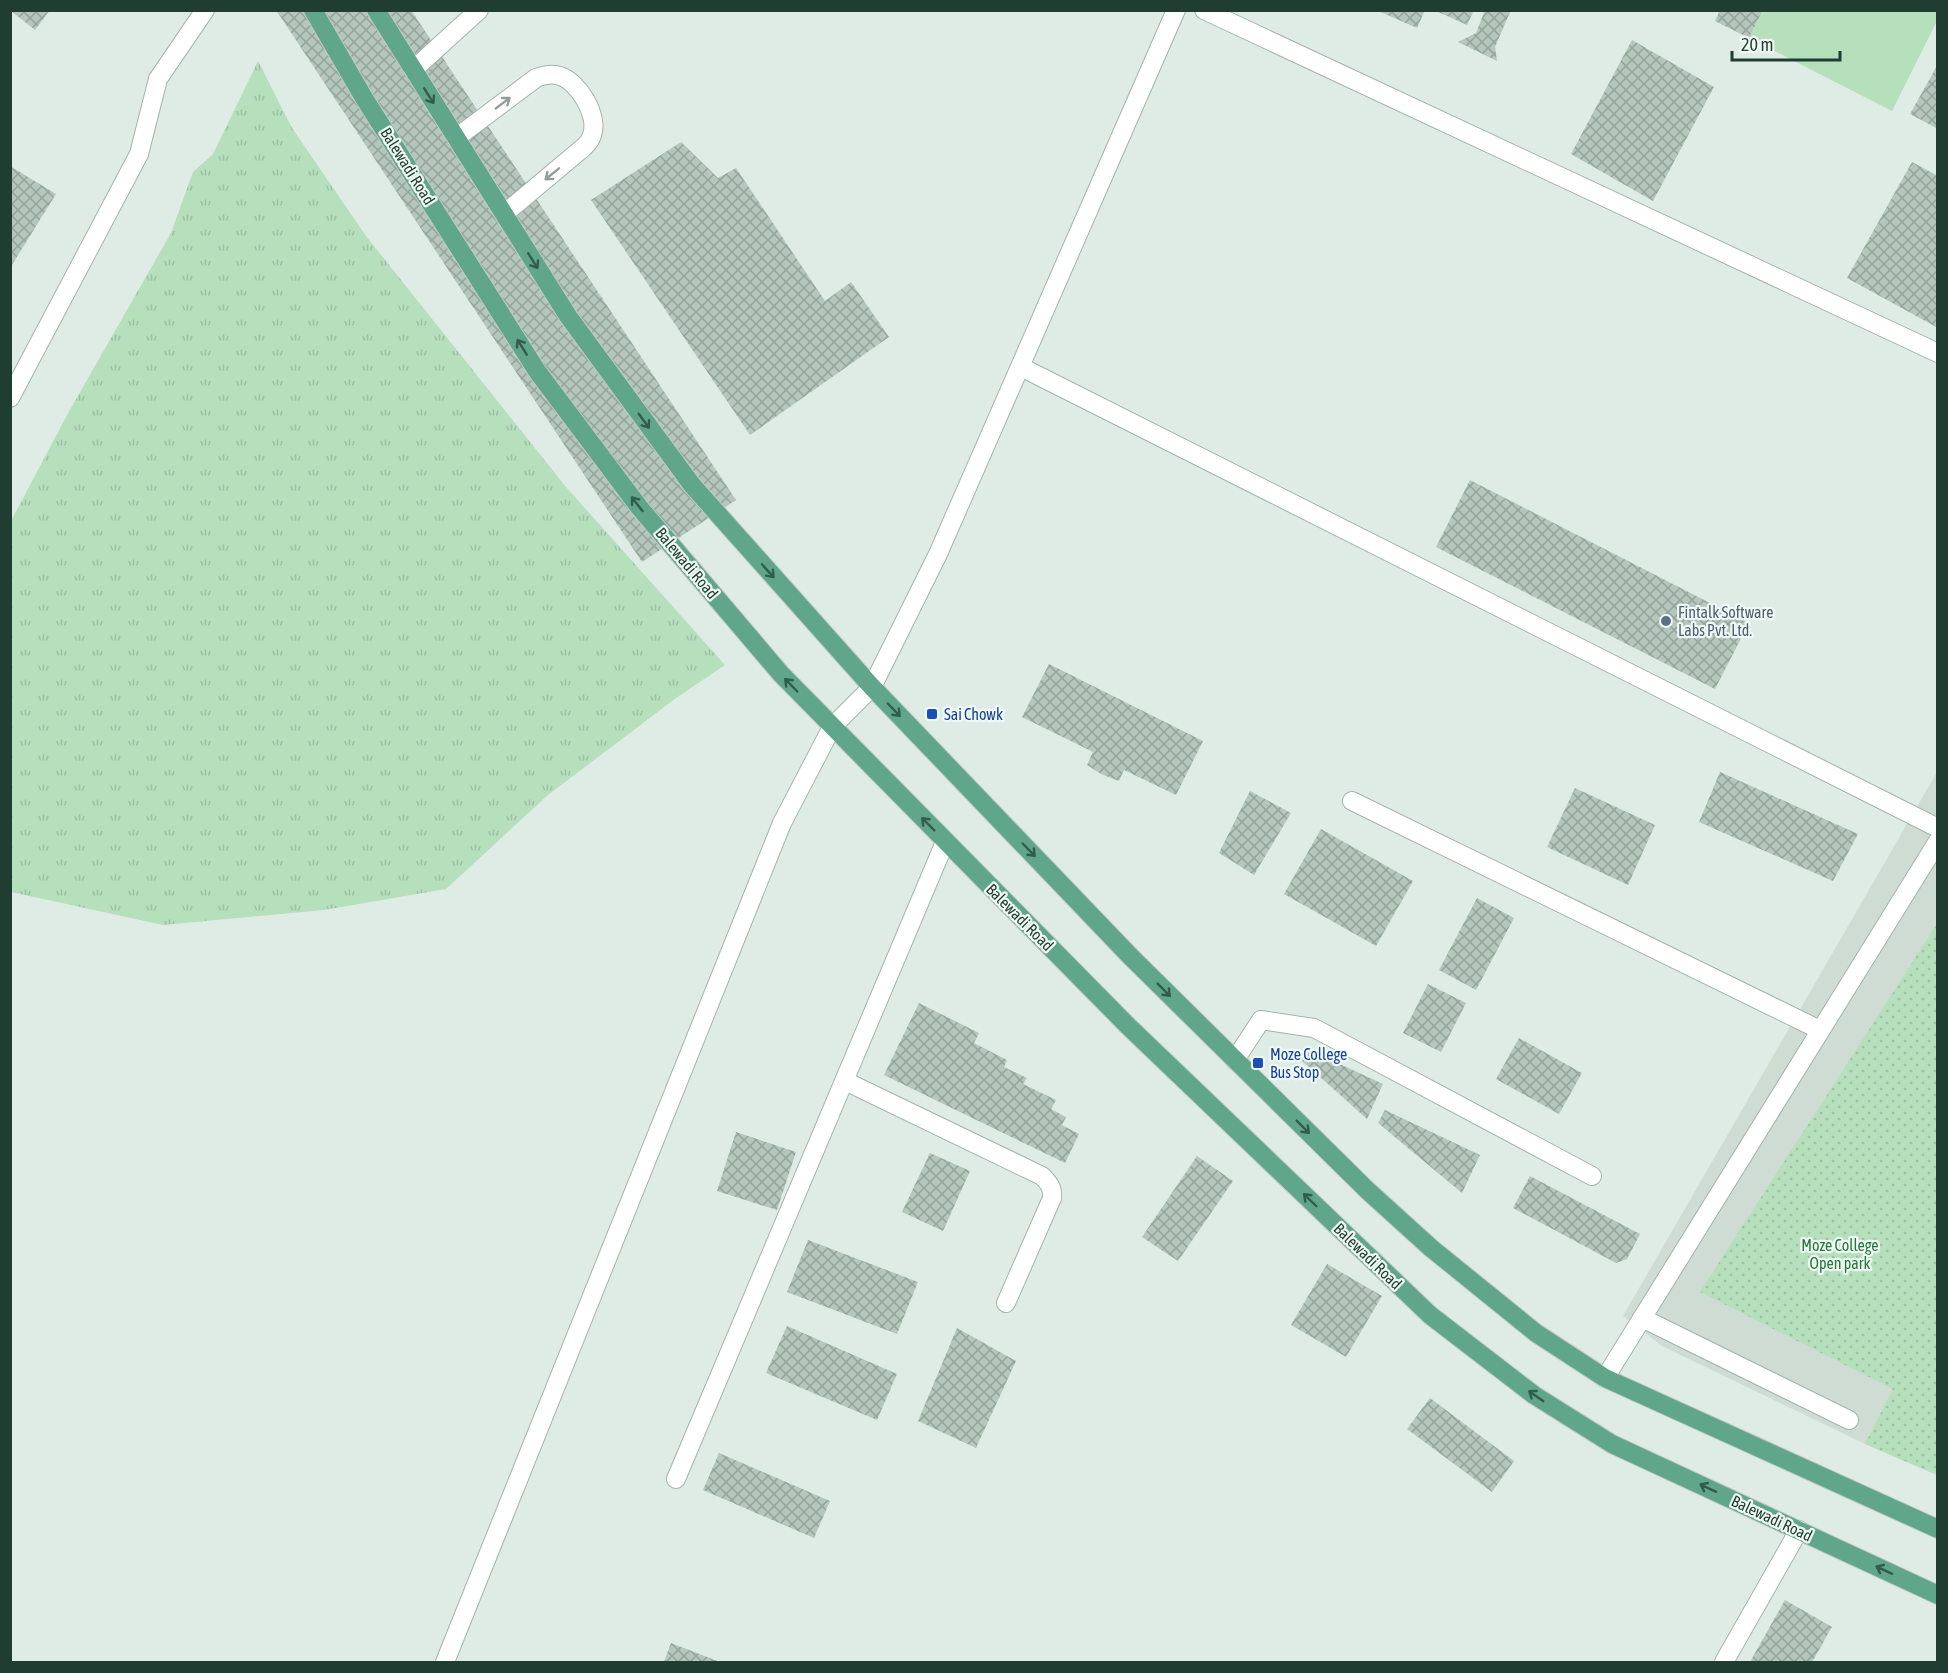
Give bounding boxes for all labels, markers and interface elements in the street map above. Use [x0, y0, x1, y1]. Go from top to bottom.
scale bar [1732, 24, 1840, 62]
text: 20 m [1741, 34, 1773, 55]
one-way arrow [424, 87, 436, 104]
one-way arrow [495, 97, 511, 110]
street label: Balewadi Road [377, 124, 439, 208]
one-way arrow [544, 167, 560, 180]
one-way arrow [528, 252, 540, 269]
one-way arrow [515, 339, 527, 356]
one-way arrow [638, 412, 651, 428]
one-way arrow [631, 497, 644, 513]
street label: Balewadi Road [652, 524, 722, 602]
one-way arrow [761, 563, 775, 578]
place label: Fintalk Software Labs Pvt. Ltd. [1678, 603, 1774, 639]
marker: Fintalk Software Labs Pvt. Ltd. [1659, 614, 1673, 628]
one-way arrow [784, 677, 798, 692]
one-way arrow [887, 702, 901, 717]
place label: Sai Chowk [944, 705, 1003, 723]
marker: Sai Chowk [925, 707, 939, 721]
one-way arrow [920, 816, 935, 831]
one-way arrow [1021, 843, 1036, 858]
street label: Balewadi Road [983, 880, 1057, 954]
one-way arrow [1157, 983, 1172, 998]
place label: Moze College Bus Stop [1270, 1045, 1347, 1082]
marker: Moze College Bus Stop [1251, 1056, 1265, 1070]
one-way arrow [1296, 1120, 1311, 1135]
one-way arrow [1302, 1193, 1317, 1207]
street label: Balewadi Road [1330, 1219, 1406, 1293]
park label: Moze College Open park [1801, 1236, 1879, 1273]
one-way arrow [1529, 1390, 1545, 1402]
one-way arrow [1699, 1482, 1717, 1494]
street label: Balewadi Road [1729, 1491, 1815, 1545]
one-way arrow [1876, 1564, 1894, 1576]

